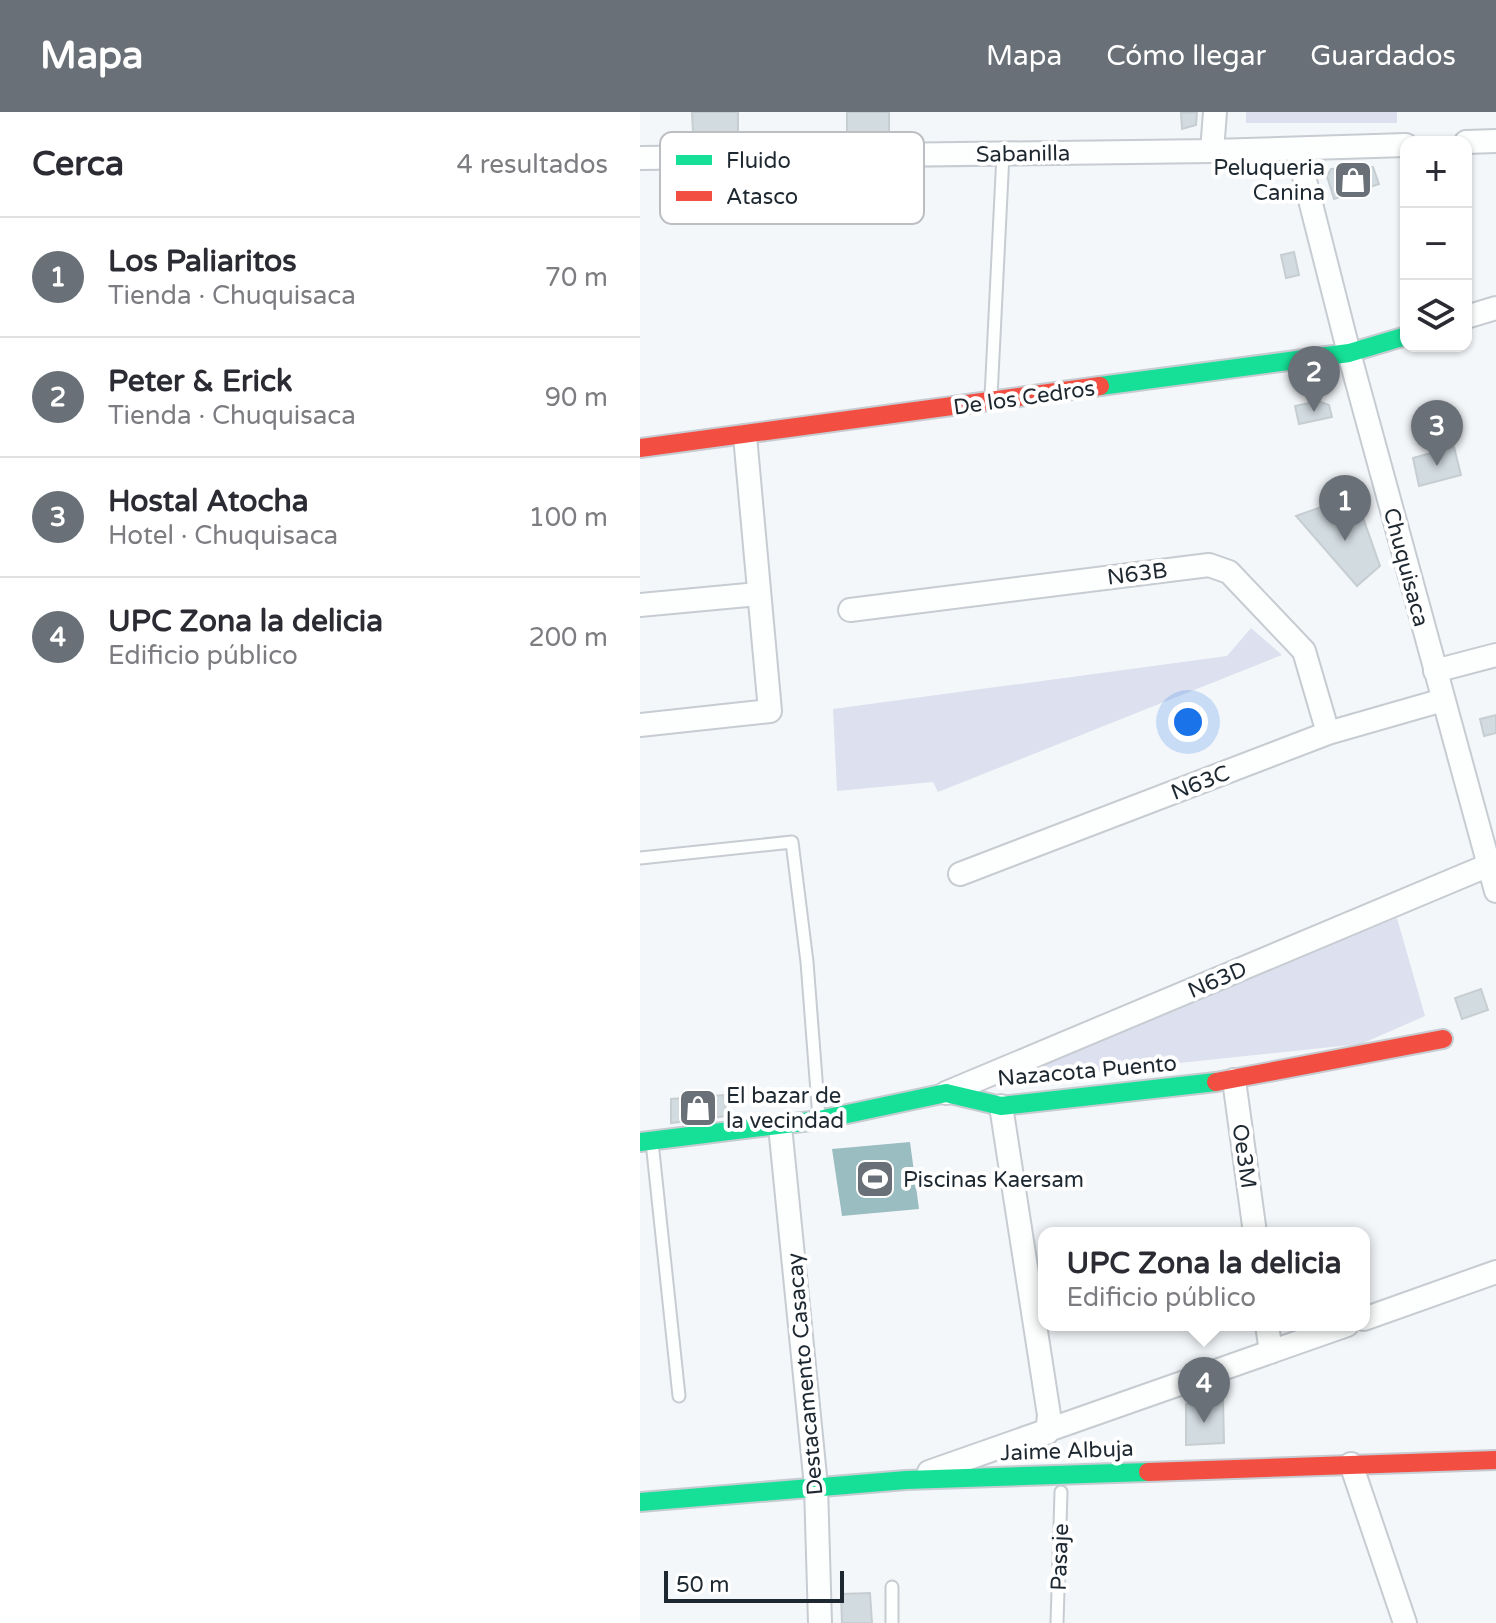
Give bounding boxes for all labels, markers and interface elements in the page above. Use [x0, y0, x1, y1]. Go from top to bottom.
text: Mapa [40, 33, 143, 79]
text: Mapa [986, 39, 1062, 73]
text: Cómo llegar [1106, 39, 1266, 73]
text: Guardados [1310, 39, 1456, 73]
legend [660, 132, 924, 224]
map controls [1400, 136, 1472, 352]
button: + [1400, 136, 1472, 208]
street label: Sabanilla [976, 140, 1070, 168]
text: Cerca [32, 144, 124, 185]
text: Fluido [726, 148, 791, 174]
text: 4 resultados [457, 149, 608, 180]
place label: Peluqueria Canina [1213, 155, 1325, 206]
shop icon: Peluqueria Canina [1332, 159, 1374, 201]
text: Atasco [726, 184, 798, 210]
button: − [1400, 208, 1472, 280]
text: Los Paliaritos [108, 243, 297, 280]
text: 1 [50, 262, 66, 293]
text: 70 m [545, 262, 608, 293]
text: Tienda · Chuquisaca [108, 280, 356, 311]
button: layers [1400, 280, 1472, 352]
pin: 2 [1288, 346, 1340, 412]
text: Peter & Erick [108, 363, 292, 400]
street label: De los Cedros [952, 375, 1097, 421]
text: 2 [50, 382, 66, 413]
text: 90 m [545, 382, 608, 413]
text: Tienda · Chuquisaca [108, 400, 356, 431]
pin: 3 [1411, 400, 1463, 466]
pin: 1 [1319, 475, 1371, 541]
text: Hostal Atocha [108, 483, 309, 520]
text: 3 [50, 502, 66, 533]
text: 100 m [528, 502, 608, 533]
street label: Chuquisaca [1378, 505, 1434, 629]
text: Hotel · Chuquisaca [108, 520, 338, 551]
street label: N63B [1105, 557, 1169, 591]
text: UPC Zona la delicia [108, 603, 383, 640]
text: 4 [50, 622, 66, 653]
text: 200 m [528, 622, 608, 653]
text: Edificio público [108, 640, 298, 671]
your location [1168, 702, 1208, 742]
street label: N63C [1167, 760, 1233, 806]
street label: N63D [1184, 956, 1251, 1004]
street label: Nazacota Puento [996, 1050, 1178, 1092]
place label: El bazar de la vecindad [726, 1083, 844, 1134]
shop icon: El bazar de la vecindad [677, 1087, 719, 1129]
street label: Oe3M [1227, 1122, 1261, 1190]
sports icon: Piscinas Kaersam [854, 1158, 896, 1200]
place label: Piscinas Kaersam [903, 1167, 1084, 1193]
popup [1038, 1227, 1370, 1331]
text: UPC Zona la delicia [1066, 1245, 1342, 1282]
street label: Destacamento Casacay [781, 1251, 829, 1496]
text: Edificio público [1066, 1282, 1256, 1313]
pin: 4 [1178, 1357, 1230, 1423]
street label: Jaime Albuja [1000, 1436, 1134, 1466]
street label: Pasaje [1046, 1523, 1074, 1591]
scale bar [664, 1567, 844, 1603]
text: 50 m [676, 1572, 730, 1598]

